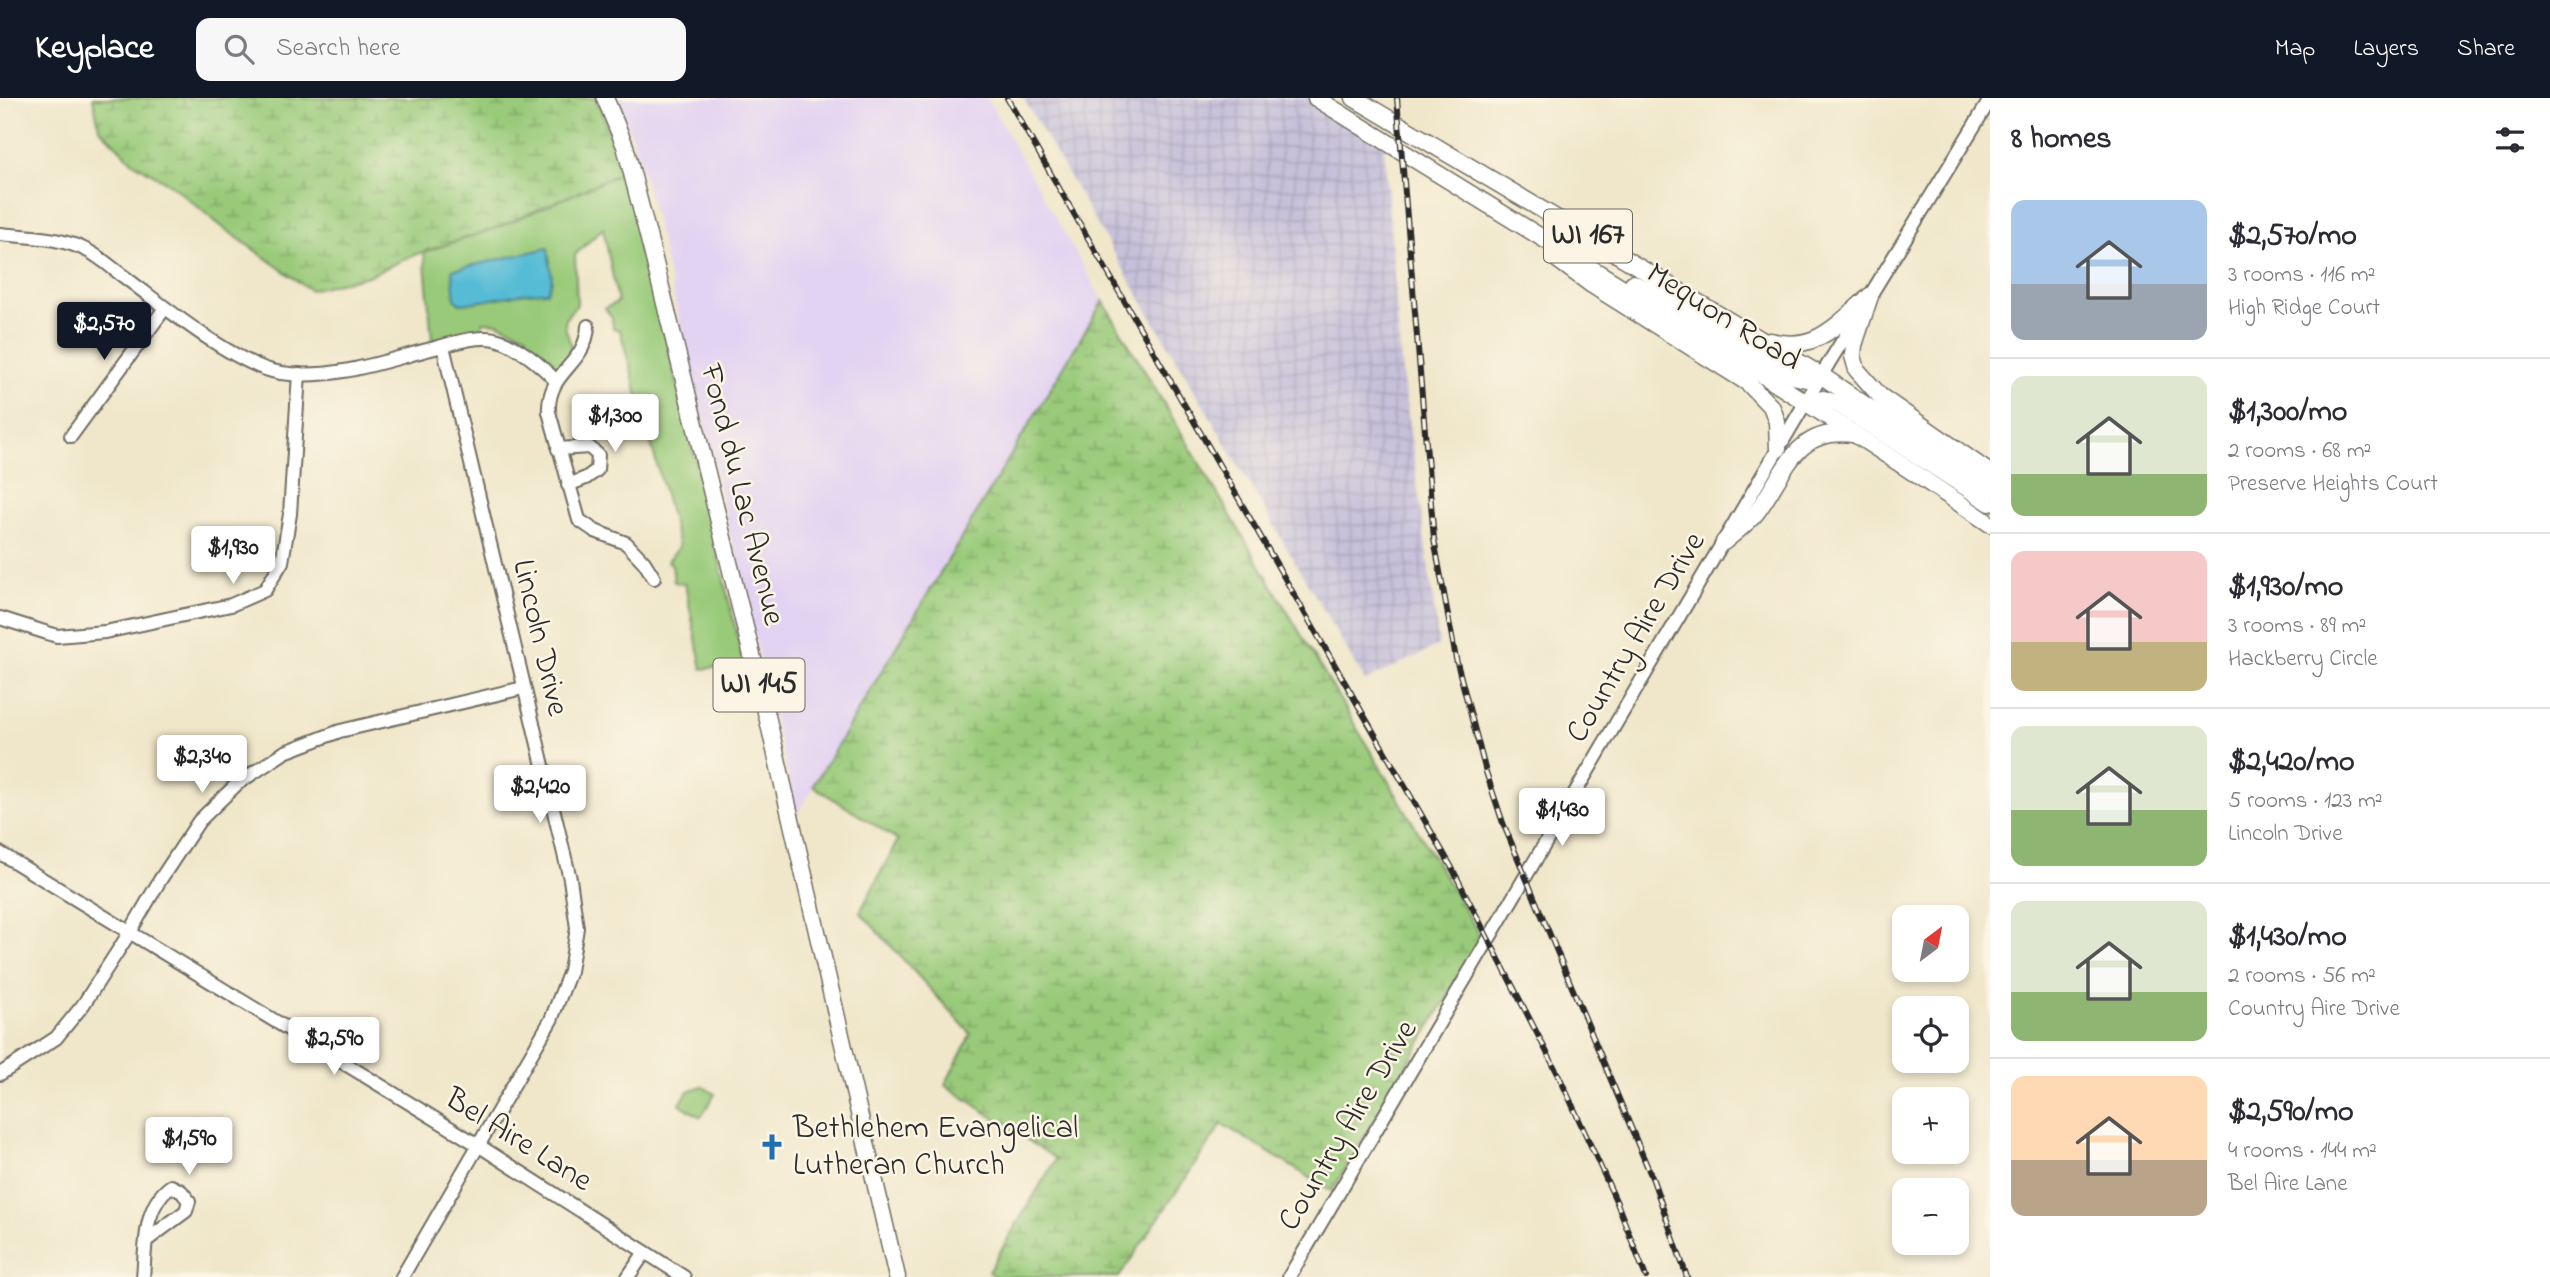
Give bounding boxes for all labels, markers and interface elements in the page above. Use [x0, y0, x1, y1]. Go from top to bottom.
search box [196, 18, 686, 81]
text: Keyplace [35, 25, 154, 73]
icon: search [220, 30, 258, 68]
text: Search here [276, 30, 400, 68]
text: Map [2275, 32, 2315, 67]
text: Layers [2353, 32, 2419, 67]
text: Share [2457, 32, 2515, 67]
text: 8 homes [2011, 118, 2112, 162]
icon: filters [2491, 121, 2529, 159]
road number: WI 167 [1544, 210, 1632, 262]
text: $2,570/mo [2228, 215, 2357, 259]
icon: home [2067, 228, 2151, 312]
street label: Mequon Road [1636, 252, 1810, 384]
text: 3 rooms · 116 m² [2228, 259, 2375, 292]
text: High Ridge Court [2228, 292, 2380, 325]
pin: $2,570 [47, 302, 161, 362]
text: $2,570 [73, 308, 135, 341]
street label: Fond du Lac Avenue [686, 359, 796, 631]
text: $1,300/mo [2228, 391, 2347, 435]
pin: $1,300 [558, 394, 672, 454]
text: $1,300 [588, 400, 642, 433]
icon: home [2067, 404, 2151, 488]
text: 2 rooms · 68 m² [2228, 435, 2371, 468]
text: Preserve Heights Court [2228, 468, 2438, 501]
street label: Country Aire Drive [1555, 523, 1719, 753]
pin: $1,930 [176, 526, 290, 586]
text: $1,930 [207, 532, 259, 565]
street label: Lincoln Drive [498, 555, 580, 722]
text: $1,930/mo [2228, 566, 2343, 610]
icon: home [2067, 579, 2151, 663]
text: 3 rooms · 89 m² [2228, 610, 2366, 643]
text: Hackberry Circle [2228, 643, 2378, 676]
road number: WI 145 [714, 658, 804, 712]
pin: $2,340 [145, 736, 259, 795]
text: $2,340 [173, 741, 231, 774]
text: $2,420/mo [2228, 741, 2355, 785]
icon: home [2067, 754, 2151, 838]
pin: $2,420 [483, 766, 597, 825]
text: $2,420 [510, 771, 570, 804]
text: 5 rooms · 123 m² [2228, 785, 2383, 818]
pin: $1,430 [1505, 788, 1619, 848]
text: $1,430 [1535, 794, 1589, 827]
text: Lincoln Drive [2228, 818, 2342, 851]
north arrow [1892, 905, 1969, 982]
map controls [1892, 905, 1969, 1255]
text: $1,430/mo [2228, 916, 2347, 960]
icon: home [2067, 929, 2151, 1013]
text: 2 rooms · 56 m² [2228, 960, 2376, 993]
text: Country Aire Drive [2228, 993, 2400, 1026]
button: locate [1892, 996, 1969, 1073]
street label: Country Aire Drive [1267, 1011, 1431, 1241]
pin: $2,590 [277, 1018, 391, 1077]
text: $2,590 [304, 1023, 364, 1056]
street label: Bel Aire Lane [434, 1076, 601, 1205]
button: + [1892, 1087, 1969, 1164]
text: $2,590/mo [2228, 1091, 2354, 1135]
icon: home [2067, 1104, 2151, 1188]
place label: Bethlehem Evangelical Lutheran Church [792, 1106, 1078, 1190]
pin: $1,590 [132, 1118, 246, 1177]
text: $1,590 [161, 1123, 217, 1156]
church icon: Bethlehem Evangelical Lutheran Church [757, 1132, 787, 1162]
text: 4 rooms · 144 m² [2228, 1135, 2377, 1168]
text: Bel Aire Lane [2228, 1168, 2347, 1201]
button: − [1892, 1178, 1969, 1255]

